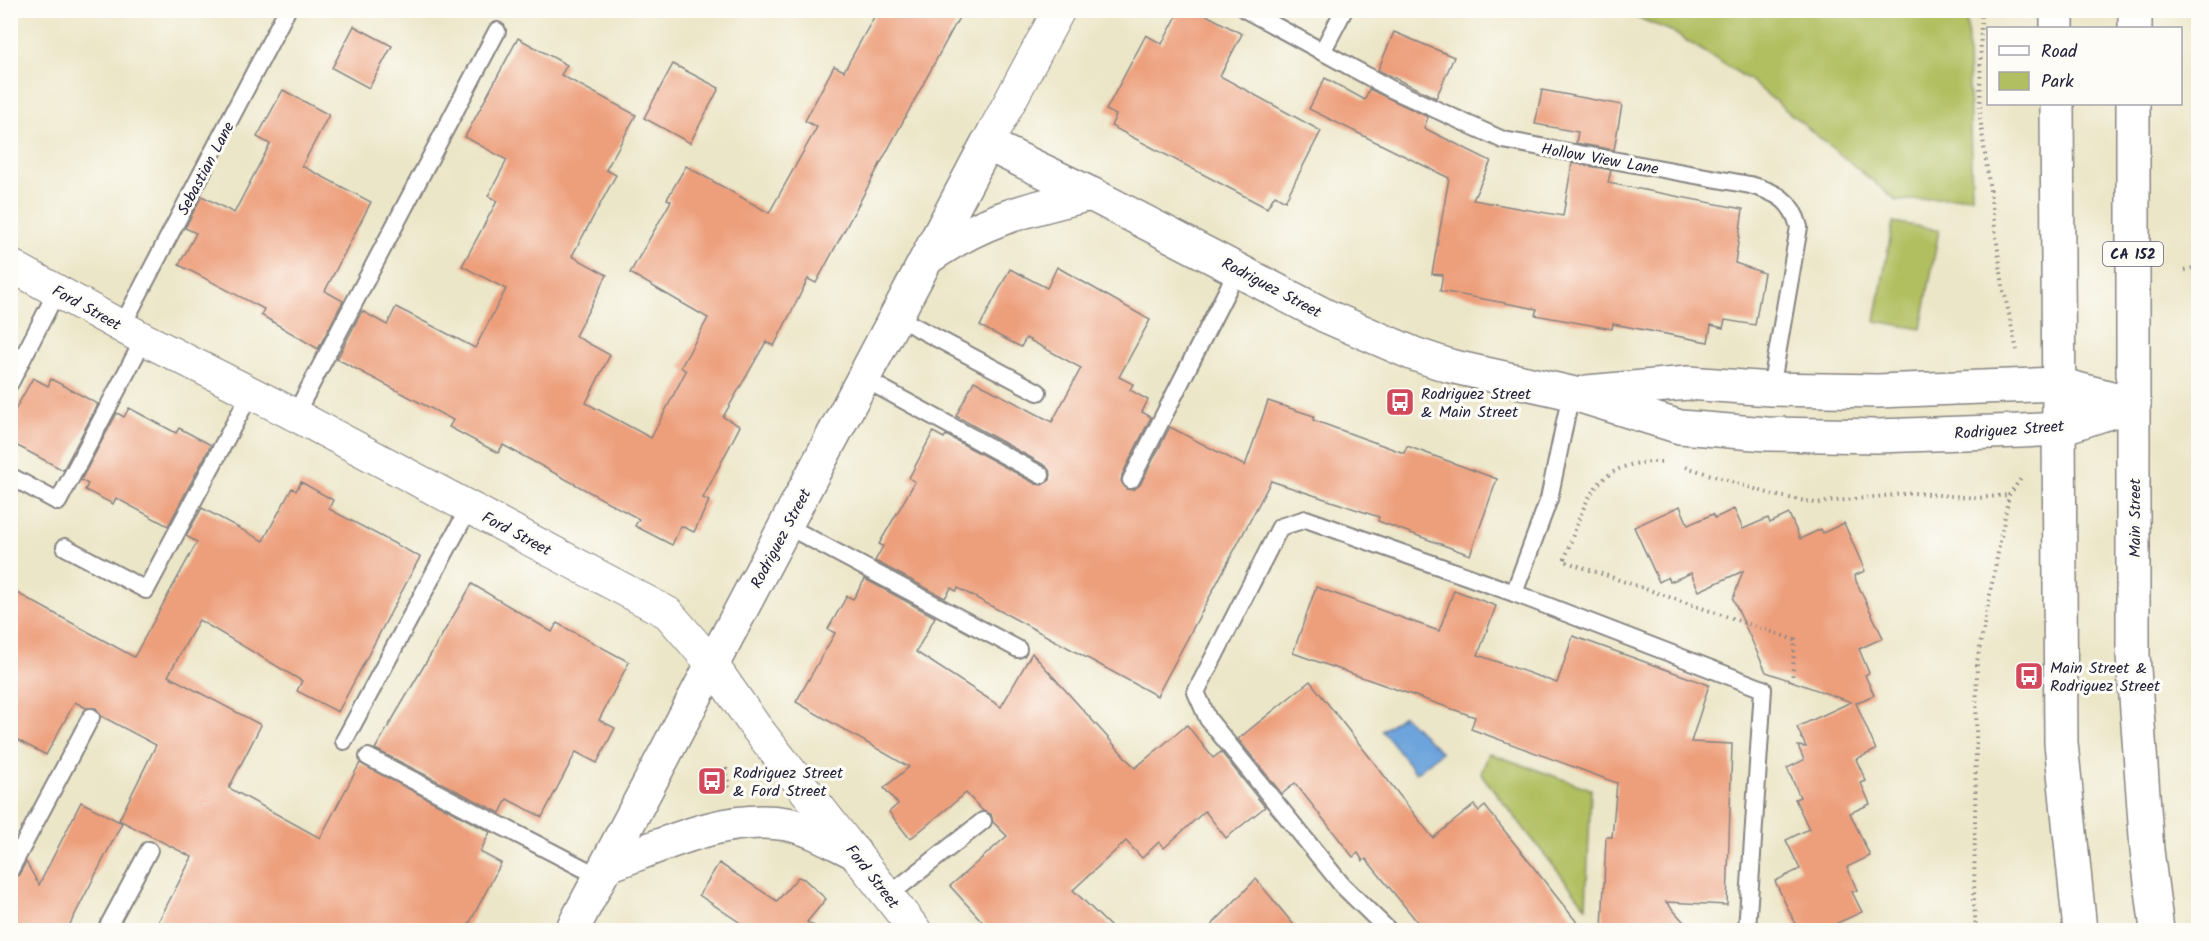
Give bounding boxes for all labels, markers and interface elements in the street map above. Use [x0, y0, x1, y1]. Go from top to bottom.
legend [1987, 27, 2182, 105]
text: Road [2041, 38, 2078, 67]
text: Park [2041, 68, 2074, 97]
street label: Sebastian Lane [171, 117, 242, 220]
street label: Hollow View Lane [1539, 137, 1660, 182]
road number: CA 152 [2103, 242, 2163, 266]
street label: Rodriguez Street [1217, 251, 1327, 326]
street label: Ford Street [47, 279, 126, 338]
place label: Rodriguez Street & Main Street [1421, 382, 1532, 425]
bus stop icon: Rodriguez Street & Main Street [1384, 386, 1416, 418]
street label: Rodriguez Street [1953, 414, 2066, 447]
street label: Main Street [2123, 477, 2148, 558]
street label: Rodriguez Street [744, 483, 819, 593]
street label: Ford Street [477, 505, 556, 564]
place label: Main Street & Rodriguez Street [2050, 656, 2161, 699]
bus stop icon: Main Street & Rodriguez Street [2013, 660, 2045, 692]
place label: Rodriguez Street & Ford Street [733, 761, 844, 804]
bus stop icon: Rodriguez Street & Ford Street [696, 765, 728, 797]
street label: Ford Street [839, 839, 906, 915]

